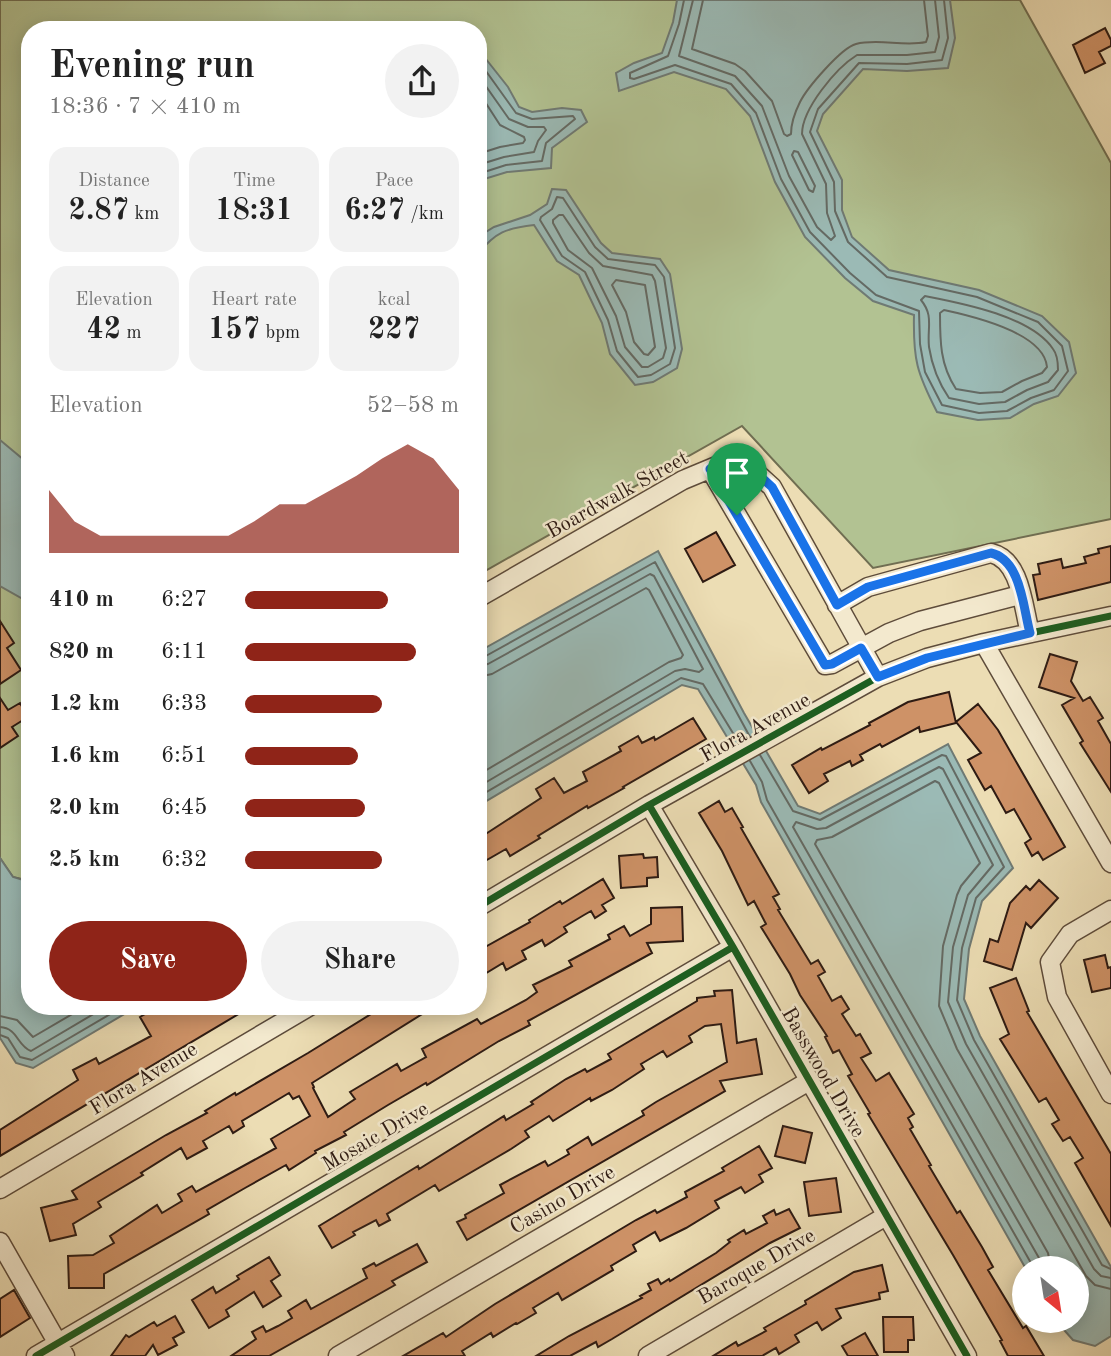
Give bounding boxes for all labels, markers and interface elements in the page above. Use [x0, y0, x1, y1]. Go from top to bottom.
button: share [385, 44, 459, 118]
text: Evening run [49, 48, 255, 86]
text: 18:36 · 7 × 410 m [49, 95, 241, 118]
text: Distance [78, 172, 150, 191]
text: Time [233, 172, 275, 191]
text: Pace [375, 172, 413, 191]
text: 2.87 [69, 196, 129, 226]
text: 18:31 [215, 196, 293, 226]
text: 6:27 [344, 196, 405, 226]
text: km [129, 205, 159, 224]
text: /km [405, 205, 444, 224]
text: Elevation [75, 291, 153, 310]
text: Heart rate [211, 291, 297, 310]
text: kcal [378, 291, 410, 310]
text: 42 [86, 315, 121, 345]
text: 157 [208, 315, 260, 345]
text: 227 [368, 315, 420, 345]
text: m [121, 324, 142, 343]
text: bpm [260, 324, 300, 343]
text: Elevation [49, 394, 143, 417]
text: 52–58 m [367, 394, 459, 417]
pin [707, 443, 767, 515]
street label: Boardwalk Street [543, 448, 692, 543]
icon: arrive [718, 454, 756, 492]
text: 410 m [49, 588, 114, 611]
text: 6:27 [161, 588, 207, 611]
text: 820 m [49, 640, 114, 663]
text: 6:11 [161, 640, 207, 663]
street label: Flora Avenue [697, 690, 814, 767]
text: 1.2 km [49, 692, 120, 715]
text: 6:33 [161, 692, 207, 715]
text: 1.6 km [49, 744, 120, 767]
text: 6:51 [161, 744, 207, 767]
text: 2.0 km [49, 796, 120, 819]
text: 6:45 [161, 796, 207, 819]
text: 2.5 km [49, 848, 120, 871]
text: 6:32 [161, 848, 207, 871]
button: Save [49, 921, 247, 1001]
button: Share [261, 921, 459, 1001]
street label: Basswood Drive [777, 1004, 868, 1141]
street label: Flora Avenue [86, 1039, 201, 1120]
street label: Mosaic Drive [319, 1099, 432, 1176]
street label: Casino Drive [507, 1162, 619, 1239]
street label: Baroque Drive [694, 1225, 819, 1309]
north arrow [1012, 1256, 1088, 1334]
map controls [1012, 1256, 1089, 1333]

